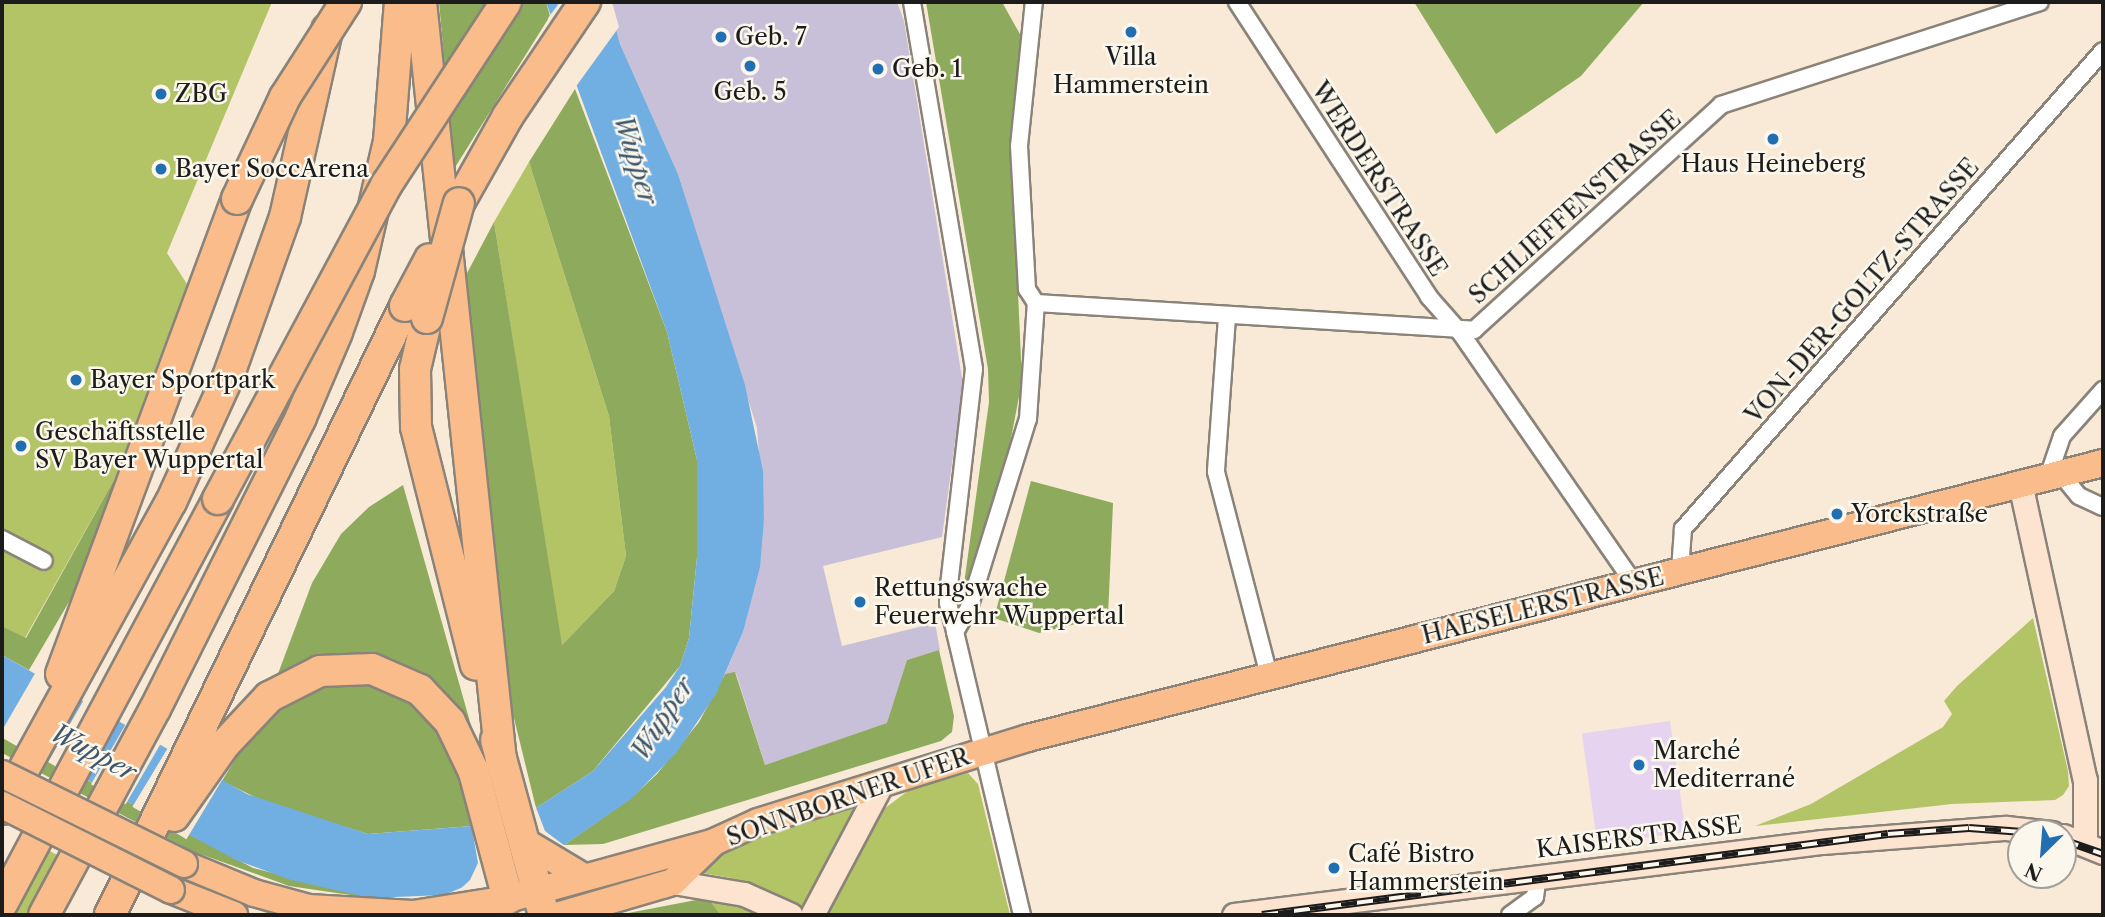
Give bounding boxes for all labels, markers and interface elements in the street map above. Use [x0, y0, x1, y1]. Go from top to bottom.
place label: Geb. 7 [735, 23, 807, 51]
marker: Villa Hammerstein [1123, 24, 1139, 40]
marker: Geb. 7 [713, 29, 729, 45]
place label: Villa Hammerstein [1053, 43, 1209, 99]
place label: Geb. 1 [892, 55, 962, 83]
marker: Geb. 5 [742, 58, 758, 74]
marker: Geb. 1 [870, 61, 886, 77]
street label: WERDERSTRASSE [1305, 76, 1453, 282]
place label: Geb. 5 [714, 78, 786, 106]
place label: ZBG [175, 80, 227, 108]
marker: ZBG [153, 86, 169, 102]
street label: SCHLIEFFENSTRASSE [1463, 104, 1687, 310]
water label: Wupper [607, 111, 663, 209]
marker: Haus Heineberg [1765, 131, 1781, 147]
place label: Haus Heineberg [1681, 150, 1865, 178]
street label: VON-DER-GOLTZ-STRASSE [1739, 153, 1985, 429]
place label: Bayer SoccArena [175, 155, 369, 183]
marker: Bayer SoccArena [153, 161, 169, 177]
place label: Bayer Sportpark [90, 366, 275, 394]
marker: Bayer Sportpark [68, 372, 84, 388]
place label: Geschäftsstelle SV Bayer Wuppertal [35, 418, 266, 474]
marker: Geschäftsstelle SV Bayer Wuppertal [13, 438, 29, 454]
place label: Yorckstraße [1851, 500, 1988, 528]
marker: Yorckstraße [1829, 506, 1845, 522]
street label: HAESELERSTRASSE [1419, 562, 1667, 650]
place label: Rettungswache Feuerwehr Wuppertal [874, 574, 1126, 630]
marker: Rettungswache Feuerwehr Wuppertal [852, 594, 868, 610]
water label: Wupper [625, 672, 701, 766]
water label: Wupper [45, 717, 141, 789]
place label: Marché Mediterrané [1653, 737, 1795, 793]
street label: SONNBORNER UFER [722, 742, 974, 852]
marker: Marché Mediterrané [1631, 757, 1647, 773]
street label: KAISERSTRASSE [1535, 810, 1743, 864]
north arrow [2007, 819, 2077, 889]
place label: Café Bistro Hammerstein [1348, 840, 1504, 896]
text: N [2021, 858, 2046, 886]
marker: Café Bistro Hammerstein [1326, 860, 1342, 876]

